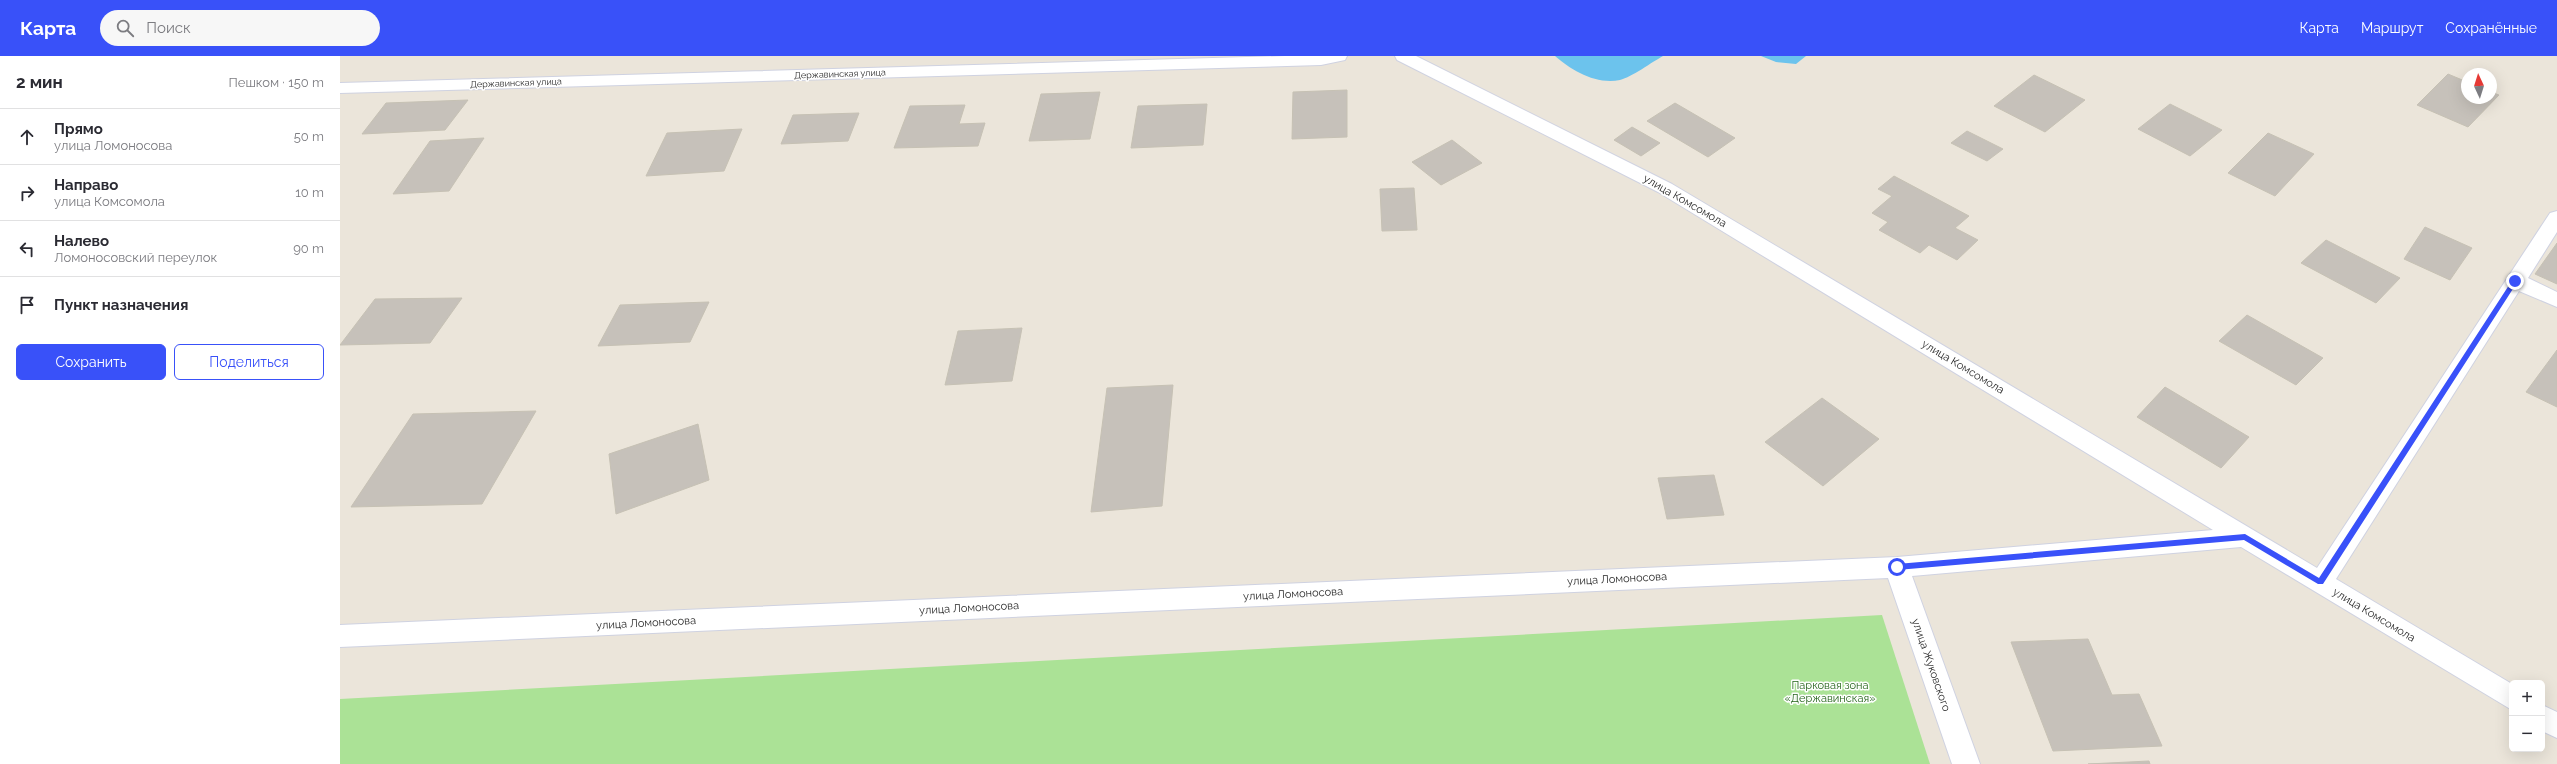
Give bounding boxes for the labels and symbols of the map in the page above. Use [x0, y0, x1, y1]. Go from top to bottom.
street label: Державинская улица [794, 67, 886, 81]
north arrow [2461, 68, 2497, 104]
street label: Державинская улица [470, 76, 562, 90]
street label: улица Комсомола [1641, 172, 1729, 230]
route end [2506, 272, 2524, 290]
street label: улица Комсомола [1919, 337, 2007, 397]
route start [1888, 558, 1906, 576]
street label: улица Ломоносова [1567, 570, 1667, 588]
street label: улица Ломоносова [1243, 585, 1343, 603]
street label: улица Комсомола [2330, 585, 2418, 645]
street label: улица Ломоносова [919, 599, 1019, 617]
street label: улица Ломоносова [596, 614, 696, 632]
street label: улица Жуковского [1909, 617, 1953, 713]
park label: Парковая зона «Державинская» [1785, 679, 1876, 705]

